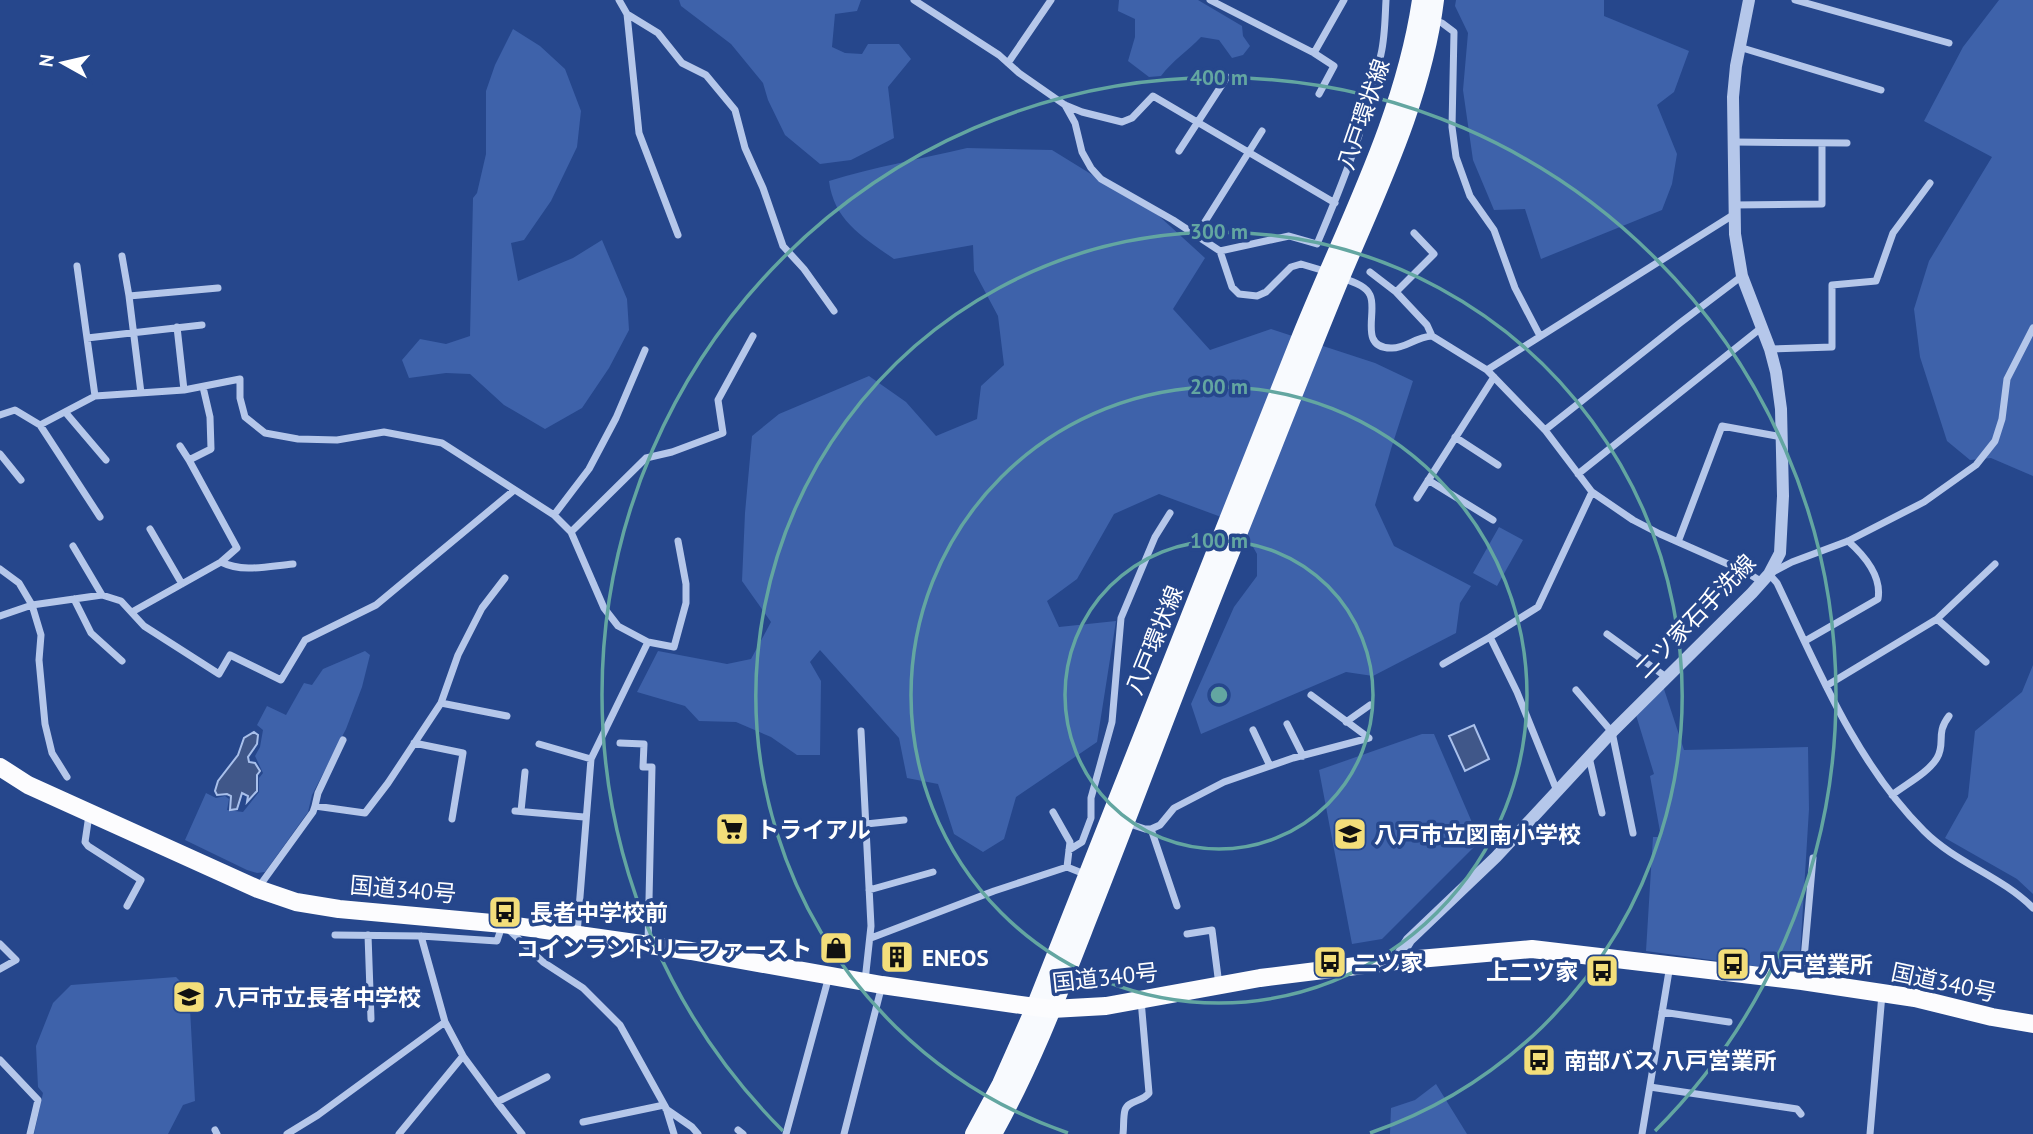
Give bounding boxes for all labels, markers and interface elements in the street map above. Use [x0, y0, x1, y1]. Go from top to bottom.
north arrow [28, 28, 98, 98]
text: N [33, 53, 59, 68]
street label: 八戸環状線 [1331, 55, 1395, 173]
text: 400 m [1190, 64, 1248, 91]
text: 300 m [1190, 218, 1248, 245]
text: 200 m [1190, 373, 1248, 400]
text: 100 m [1190, 527, 1248, 554]
street label: 二ツ家石手洗線 [1629, 548, 1761, 684]
street label: 八戸環状線 [1119, 581, 1189, 699]
centre of rings [1207, 683, 1231, 707]
supermarket icon: トライアル [713, 810, 751, 848]
place label: トライアル [756, 815, 871, 844]
school or university icon: 八戸市立図南小学校 [1331, 815, 1369, 853]
place label: 八戸市立図南小学校 [1374, 820, 1581, 849]
street label: 国道340号 [349, 870, 457, 908]
bus stop icon: 長者中学校前 [486, 893, 524, 931]
place label: 長者中学校前 [530, 898, 668, 927]
shop icon: コインランドリーファースト [817, 929, 855, 967]
place label: コインランドリーファースト [516, 934, 812, 963]
building icon: ENEOS [878, 938, 916, 976]
place label: ENEOS [922, 943, 989, 972]
bus stop icon: 二ツ家 [1311, 943, 1349, 981]
bus stop icon: 八戸営業所 [1714, 945, 1752, 983]
place label: 二ツ家 [1354, 948, 1423, 977]
place label: 八戸営業所 [1758, 950, 1873, 979]
bus stop icon: 上二ツ家 [1583, 952, 1621, 990]
street label: 国道340号 [1050, 957, 1160, 997]
place label: 上二ツ家 [1486, 957, 1578, 986]
street label: 国道340号 [1889, 957, 1999, 1007]
school or university icon: 八戸市立長者中学校 [170, 978, 208, 1016]
place label: 八戸市立長者中学校 [214, 983, 421, 1012]
bus stop icon: 南部バス 八戸営業所 [1520, 1041, 1558, 1079]
place label: 南部バス 八戸営業所 [1564, 1046, 1777, 1075]

